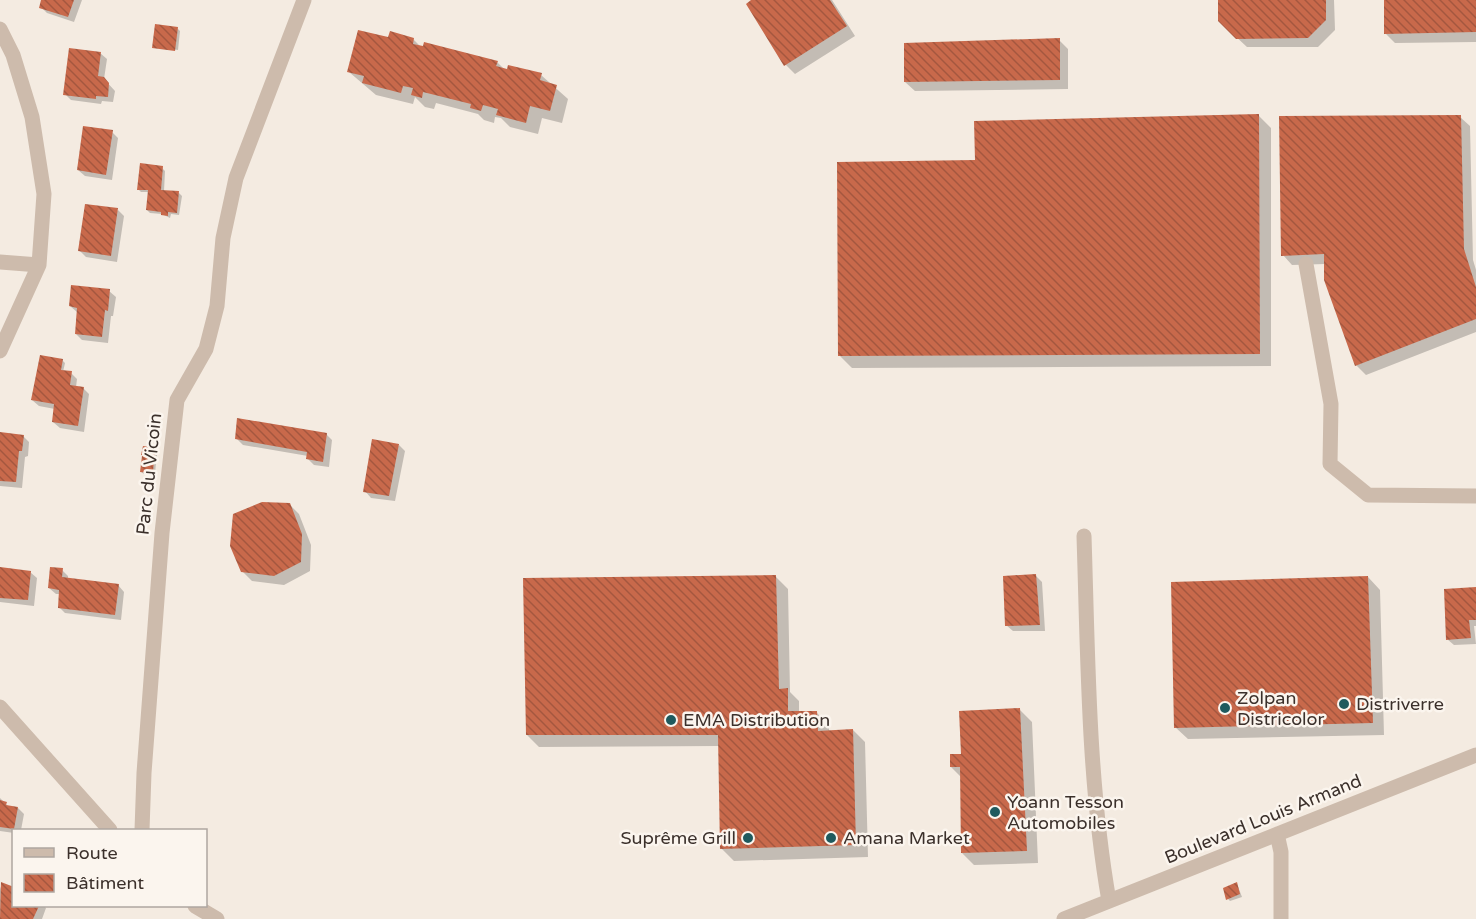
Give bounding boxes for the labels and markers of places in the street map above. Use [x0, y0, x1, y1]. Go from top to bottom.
place label: Zolpan Districolor [1237, 687, 1325, 730]
place label: Distriverre [1356, 693, 1444, 715]
marker: Distriverre [1337, 697, 1351, 711]
marker: Zolpan Districolor [1218, 701, 1232, 715]
place label: EMA Distribution [683, 709, 830, 731]
marker: EMA Distribution [664, 713, 678, 727]
place label: Yoann Tesson Automobiles [1007, 791, 1124, 834]
marker: Yoann Tesson Automobiles [988, 805, 1002, 819]
place label: Suprême Grill [621, 827, 736, 849]
place label: Amana Market [843, 827, 970, 849]
marker: Suprême Grill [741, 831, 755, 845]
marker: Amana Market [824, 831, 838, 845]

